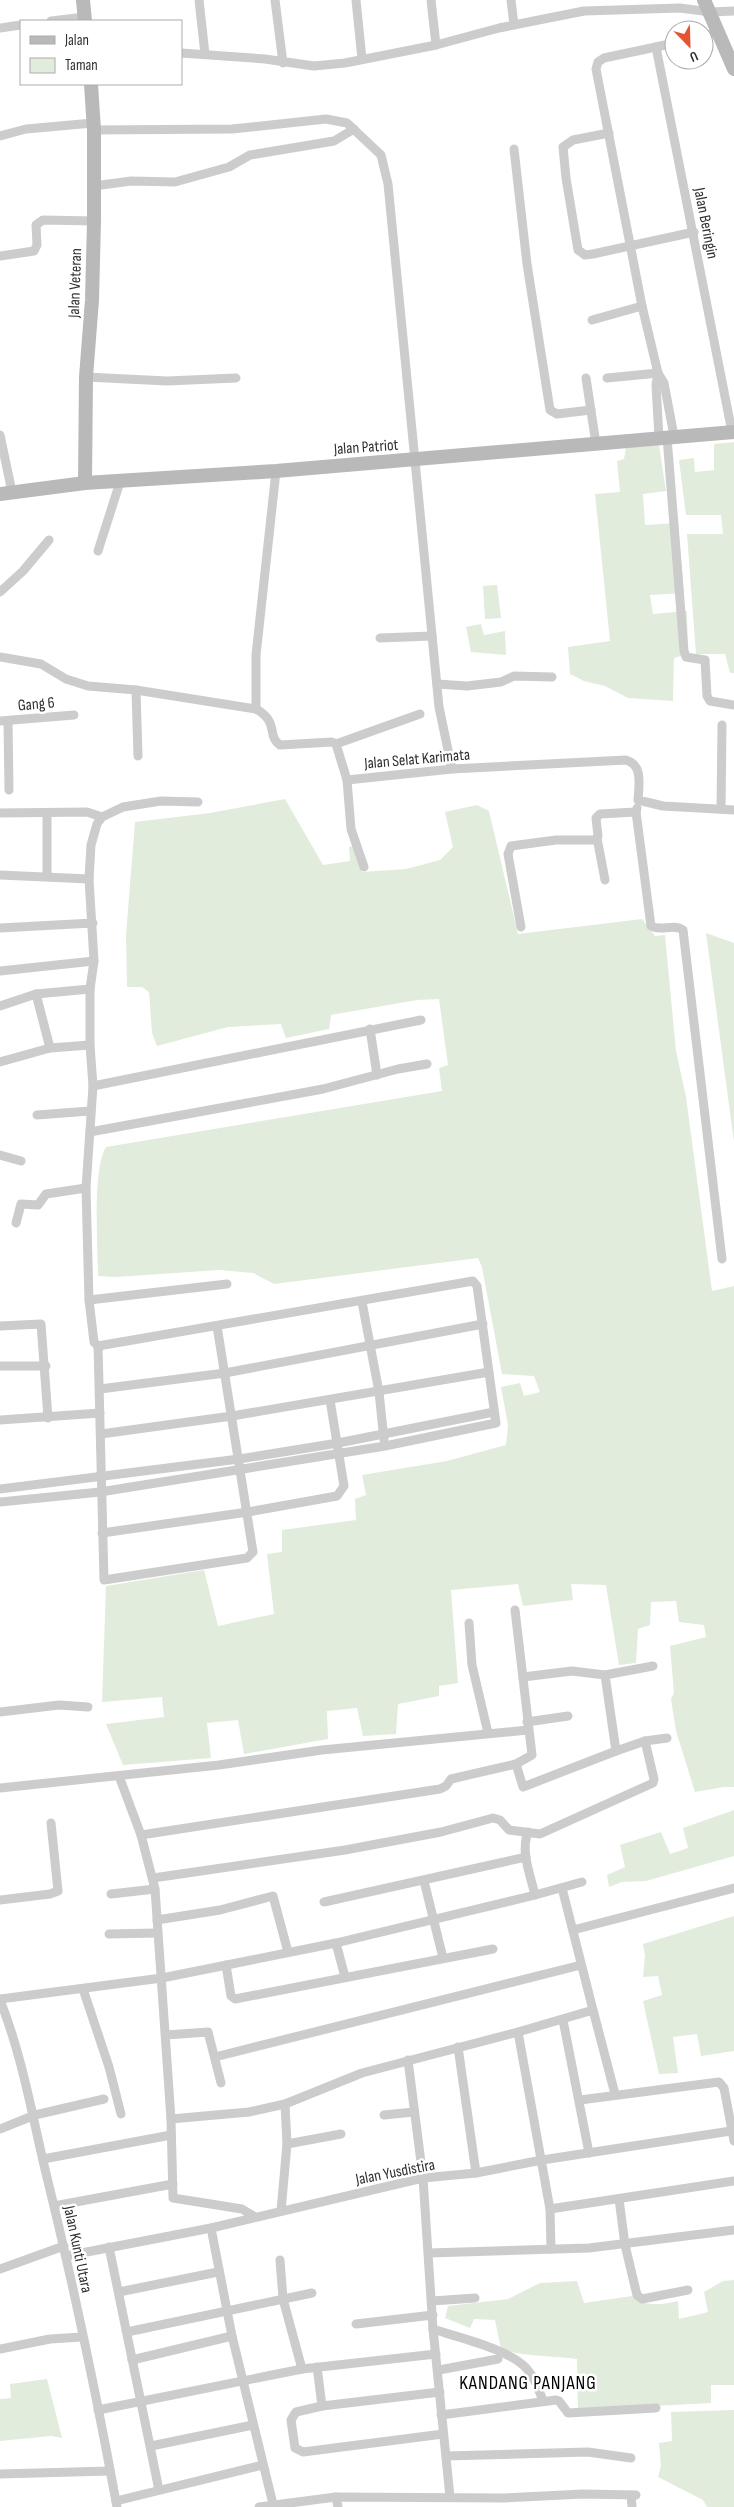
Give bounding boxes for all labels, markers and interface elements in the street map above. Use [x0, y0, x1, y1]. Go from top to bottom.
legend [20, 20, 182, 85]
north arrow [664, 20, 714, 70]
text: Jalan [64, 31, 89, 50]
text: U [687, 47, 701, 66]
text: Taman [65, 56, 98, 75]
street label: Jalan Beringin [689, 185, 722, 261]
street label: Jalan Veteran [65, 248, 86, 319]
street label: Jalan Patriot [332, 436, 399, 459]
street label: Gang 6 [17, 693, 55, 716]
street label: Jalan Selat Karimata [362, 745, 471, 774]
street label: Jalan Yusdistira [353, 2155, 436, 2190]
street label: Jalan Kunti Utara [59, 2203, 96, 2295]
district label: KANDANG PANJANG [459, 2372, 597, 2395]

